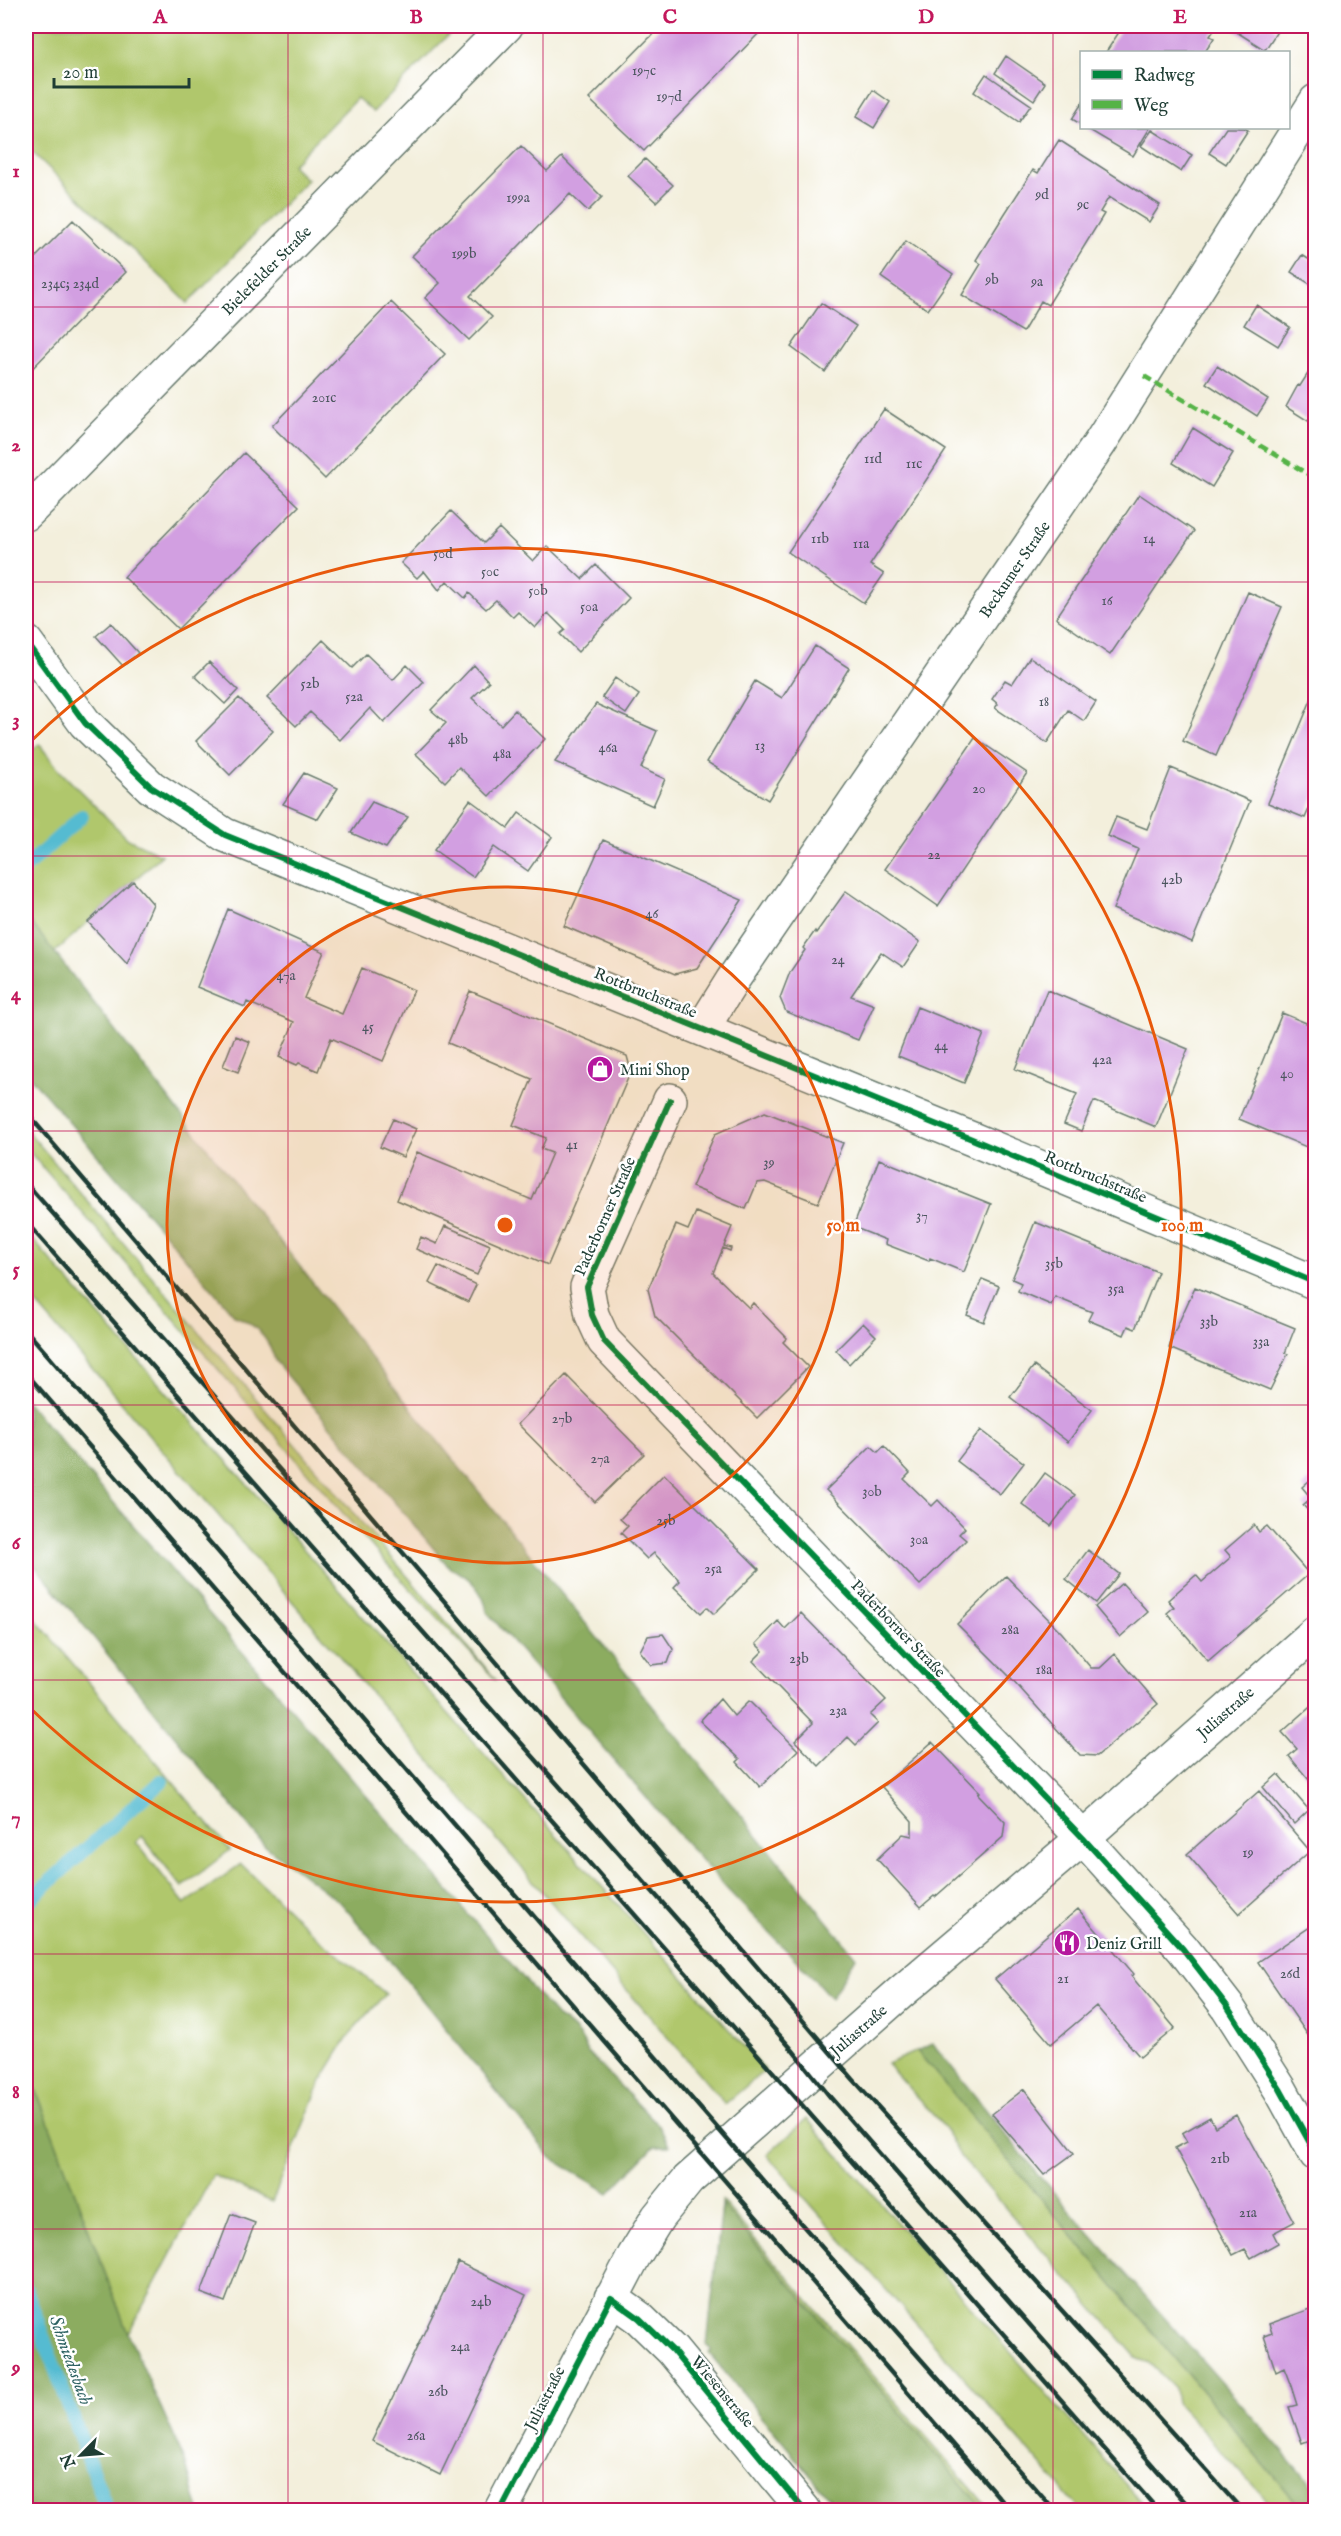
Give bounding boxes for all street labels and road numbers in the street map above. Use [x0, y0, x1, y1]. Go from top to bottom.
street label: Bielefelder Straße [218, 222, 316, 320]
street label: Beckumer Straße [976, 518, 1055, 622]
street label: Rottbruchstraße [591, 964, 700, 1024]
street label: Rottbruchstraße [1041, 1147, 1149, 1208]
street label: Paderborner Straße [571, 1154, 641, 1279]
street label: Paderborner Straße [846, 1576, 949, 1682]
street label: Juliastraße [1192, 1683, 1259, 1745]
street label: Juliastraße [825, 2001, 892, 2063]
street label: Wiesenstraße [686, 2352, 757, 2432]
street label: Juliastraße [520, 2363, 570, 2436]

